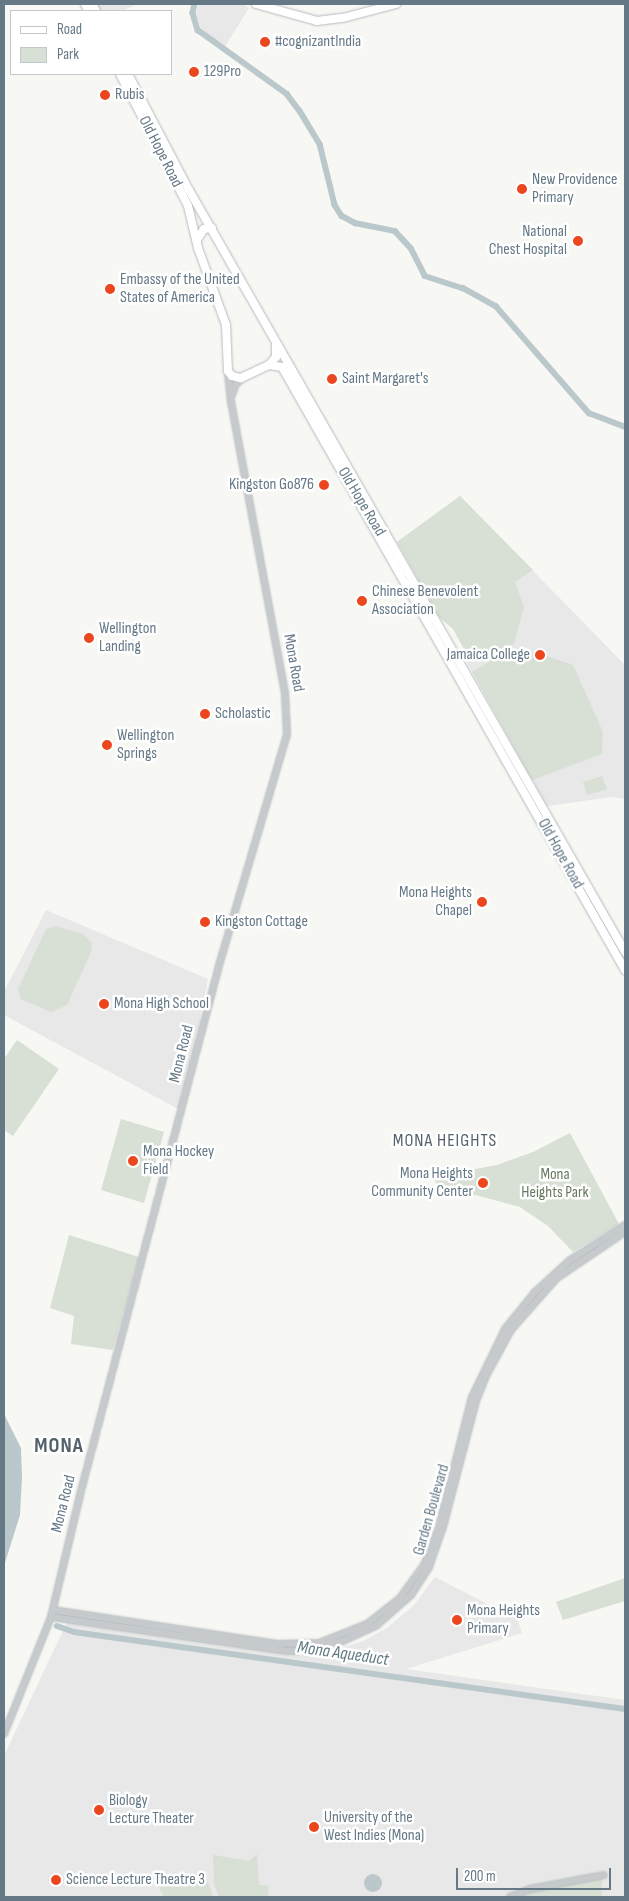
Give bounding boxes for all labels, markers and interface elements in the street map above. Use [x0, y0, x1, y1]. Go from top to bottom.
legend [10, 10, 172, 75]
text: Road [57, 20, 82, 39]
place label: #cognizantIndia [275, 32, 361, 52]
marker: #cognizantIndia [259, 36, 271, 48]
text: Park [57, 45, 79, 64]
place label: 129Pro [204, 62, 241, 82]
marker: 129Pro [188, 66, 200, 78]
place label: Rubis [115, 85, 144, 105]
marker: Rubis [99, 89, 111, 101]
street label: Old Hope Road [134, 113, 186, 191]
place label: New Providence Primary [532, 170, 618, 208]
marker: New Providence Primary [516, 183, 528, 195]
place label: National Chest Hospital [489, 222, 567, 260]
marker: National Chest Hospital [571, 234, 585, 248]
place label: Embassy of the United States of America [120, 270, 240, 308]
marker: Embassy of the United States of America [104, 283, 116, 295]
place label: Saint Margaret's [342, 369, 428, 389]
marker: Saint Margaret's [326, 373, 338, 385]
street label: Old Hope Road [333, 464, 389, 540]
place label: Kingston Go876 [229, 475, 314, 495]
marker: Kingston Go876 [318, 479, 330, 491]
place label: Chinese Benevolent Association [372, 582, 478, 620]
marker: Chinese Benevolent Association [356, 595, 368, 607]
place label: Wellington Landing [99, 619, 156, 657]
marker: Wellington Landing [83, 632, 95, 644]
street label: Mona Road [278, 633, 308, 693]
place label: Jamaica College [447, 645, 530, 665]
marker: Jamaica College [534, 649, 546, 661]
place label: Scholastic [215, 704, 271, 724]
marker: Scholastic [199, 708, 211, 720]
place label: Wellington Springs [117, 726, 174, 764]
marker: Wellington Springs [101, 739, 113, 751]
street label: Old Hope Road [533, 816, 587, 892]
place label: Mona Heights Chapel [399, 883, 472, 921]
marker: Mona Heights Chapel [476, 896, 488, 908]
place label: Kingston Cottage [215, 912, 308, 932]
marker: Kingston Cottage [199, 916, 211, 928]
place label: Mona High School [114, 994, 209, 1014]
marker: Mona High School [98, 998, 110, 1010]
street label: Mona Road [166, 1023, 198, 1085]
district label: MONA HEIGHTS [391, 1130, 499, 1152]
place label: Mona Hockey Field [143, 1142, 214, 1180]
marker: Mona Hockey Field [127, 1155, 139, 1167]
place label: Mona Heights Community Center [371, 1164, 473, 1202]
park label: Mona Heights Park [521, 1165, 589, 1203]
marker: Mona Heights Community Center [477, 1177, 489, 1189]
district label: MONA [34, 1433, 84, 1459]
street label: Garden Boulevard [410, 1462, 454, 1558]
street label: Mona Road [48, 1473, 80, 1535]
place label: Mona Heights Primary [467, 1601, 540, 1639]
marker: Mona Heights Primary [451, 1614, 463, 1626]
water label: Mona Aqueduct [296, 1637, 390, 1671]
place label: Biology Lecture Theater [109, 1791, 194, 1829]
marker: Biology Lecture Theater [93, 1804, 105, 1816]
place label: University of the West Indies (Mona) [324, 1808, 424, 1846]
marker: University of the West Indies (Mona) [308, 1821, 320, 1833]
scale bar [459, 1858, 614, 1890]
text: 200 m [464, 1867, 496, 1886]
place label: Science Lecture Theatre 3 [66, 1870, 205, 1890]
marker: Science Lecture Theatre 3 [50, 1874, 62, 1886]

